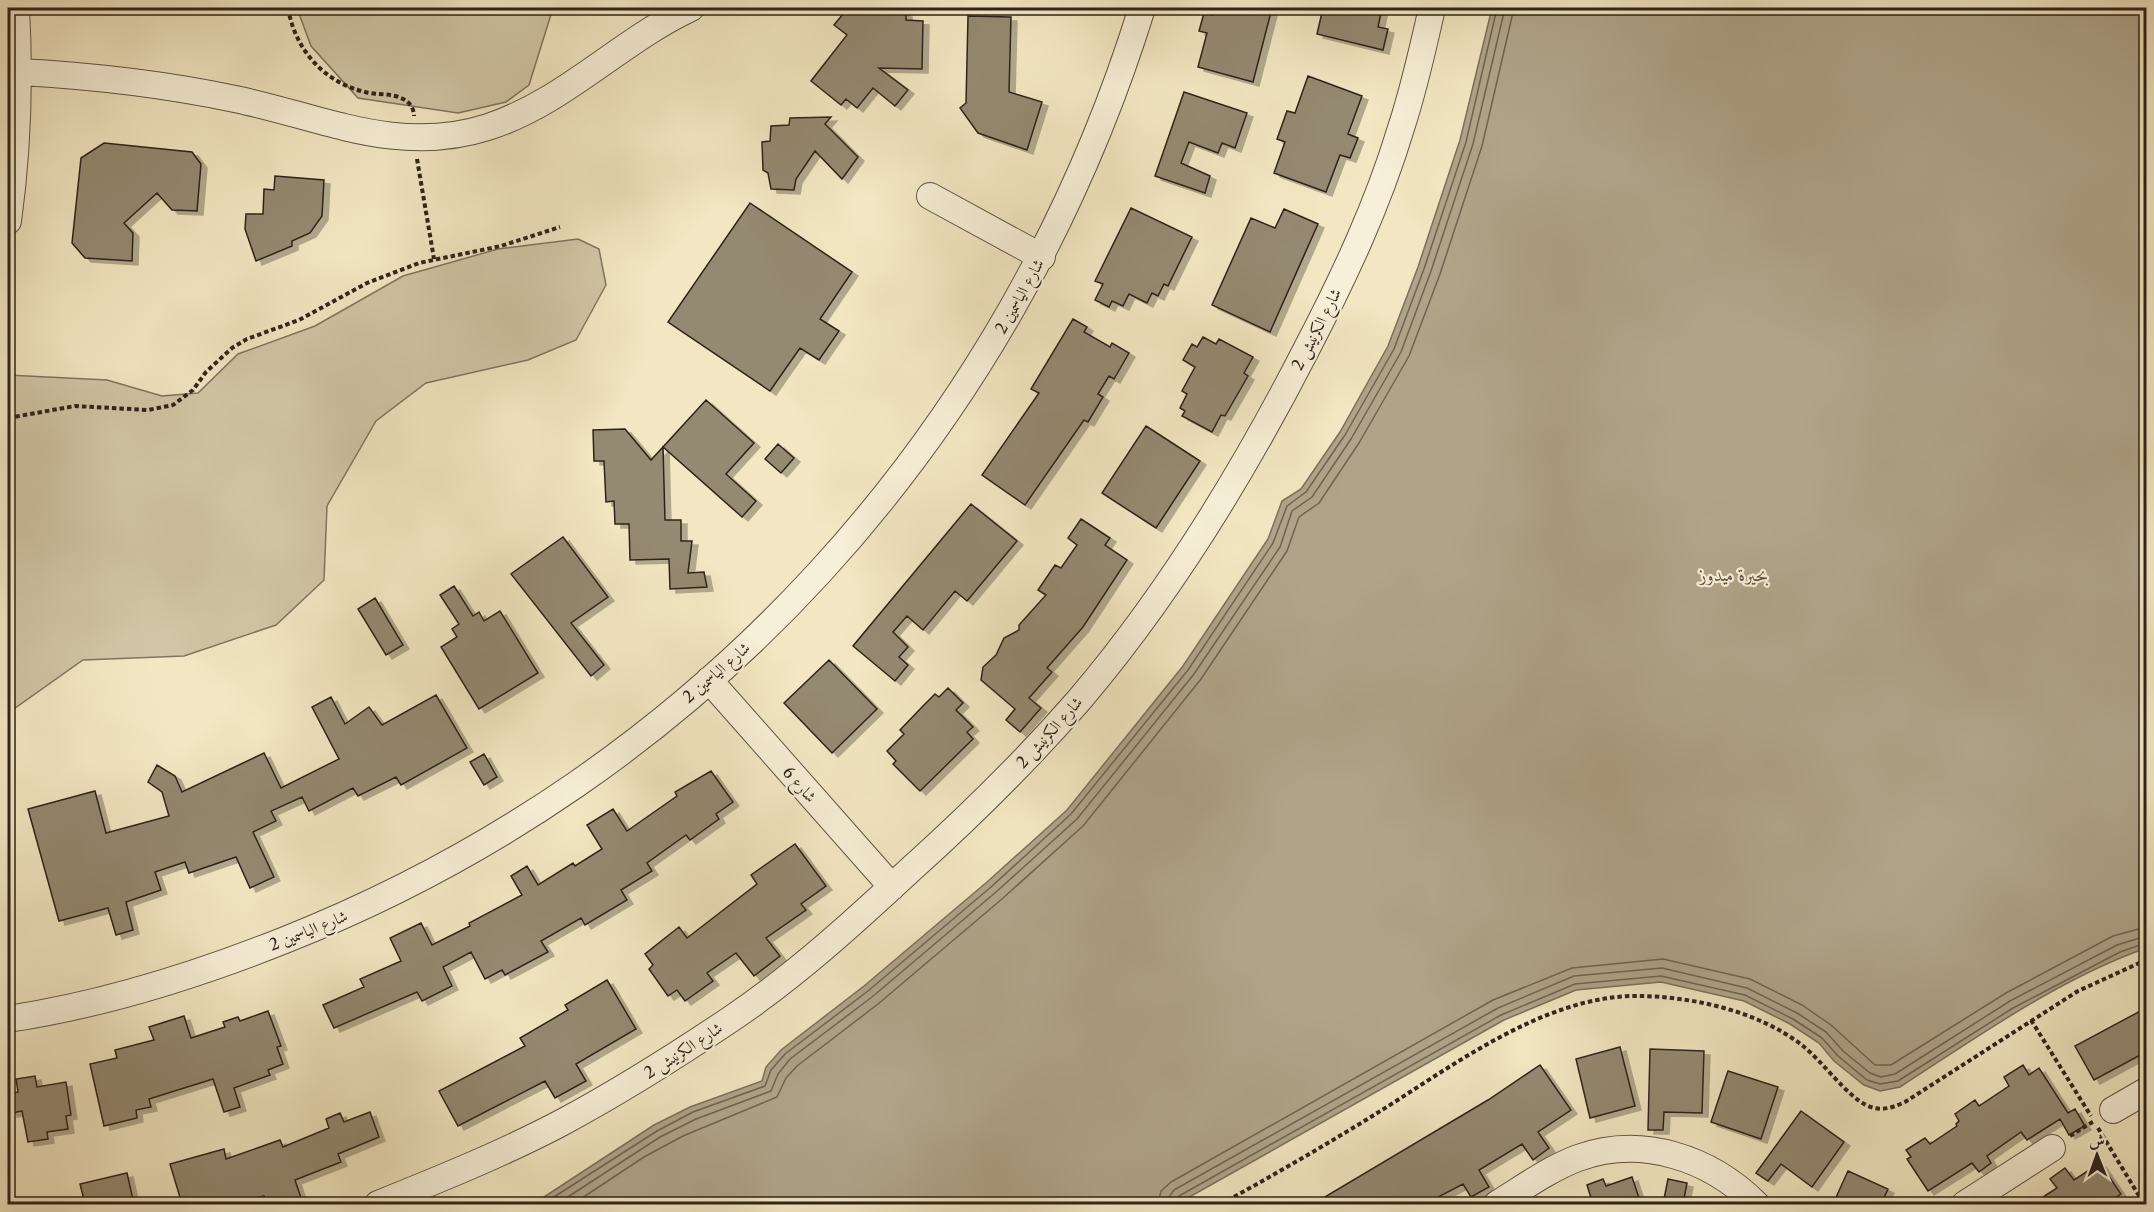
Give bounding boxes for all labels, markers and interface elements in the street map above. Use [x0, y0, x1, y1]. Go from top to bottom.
street label: شارع الياسمين 2 [990, 255, 1051, 339]
street label: شارع الكرنيش 2 [1287, 285, 1349, 375]
water label: بحيرة ميدوز [1699, 564, 1769, 586]
street label: شارع الياسمين 2 [678, 637, 756, 710]
street label: شارع الكرنيش 2 [1012, 692, 1089, 775]
street label: شارع 6 [776, 762, 821, 809]
street label: شارع الياسمين 2 [266, 905, 352, 958]
street label: شارع الكرنيش 2 [640, 1017, 728, 1086]
north arrow [2067, 1125, 2127, 1185]
text: ش [2089, 1130, 2105, 1150]

